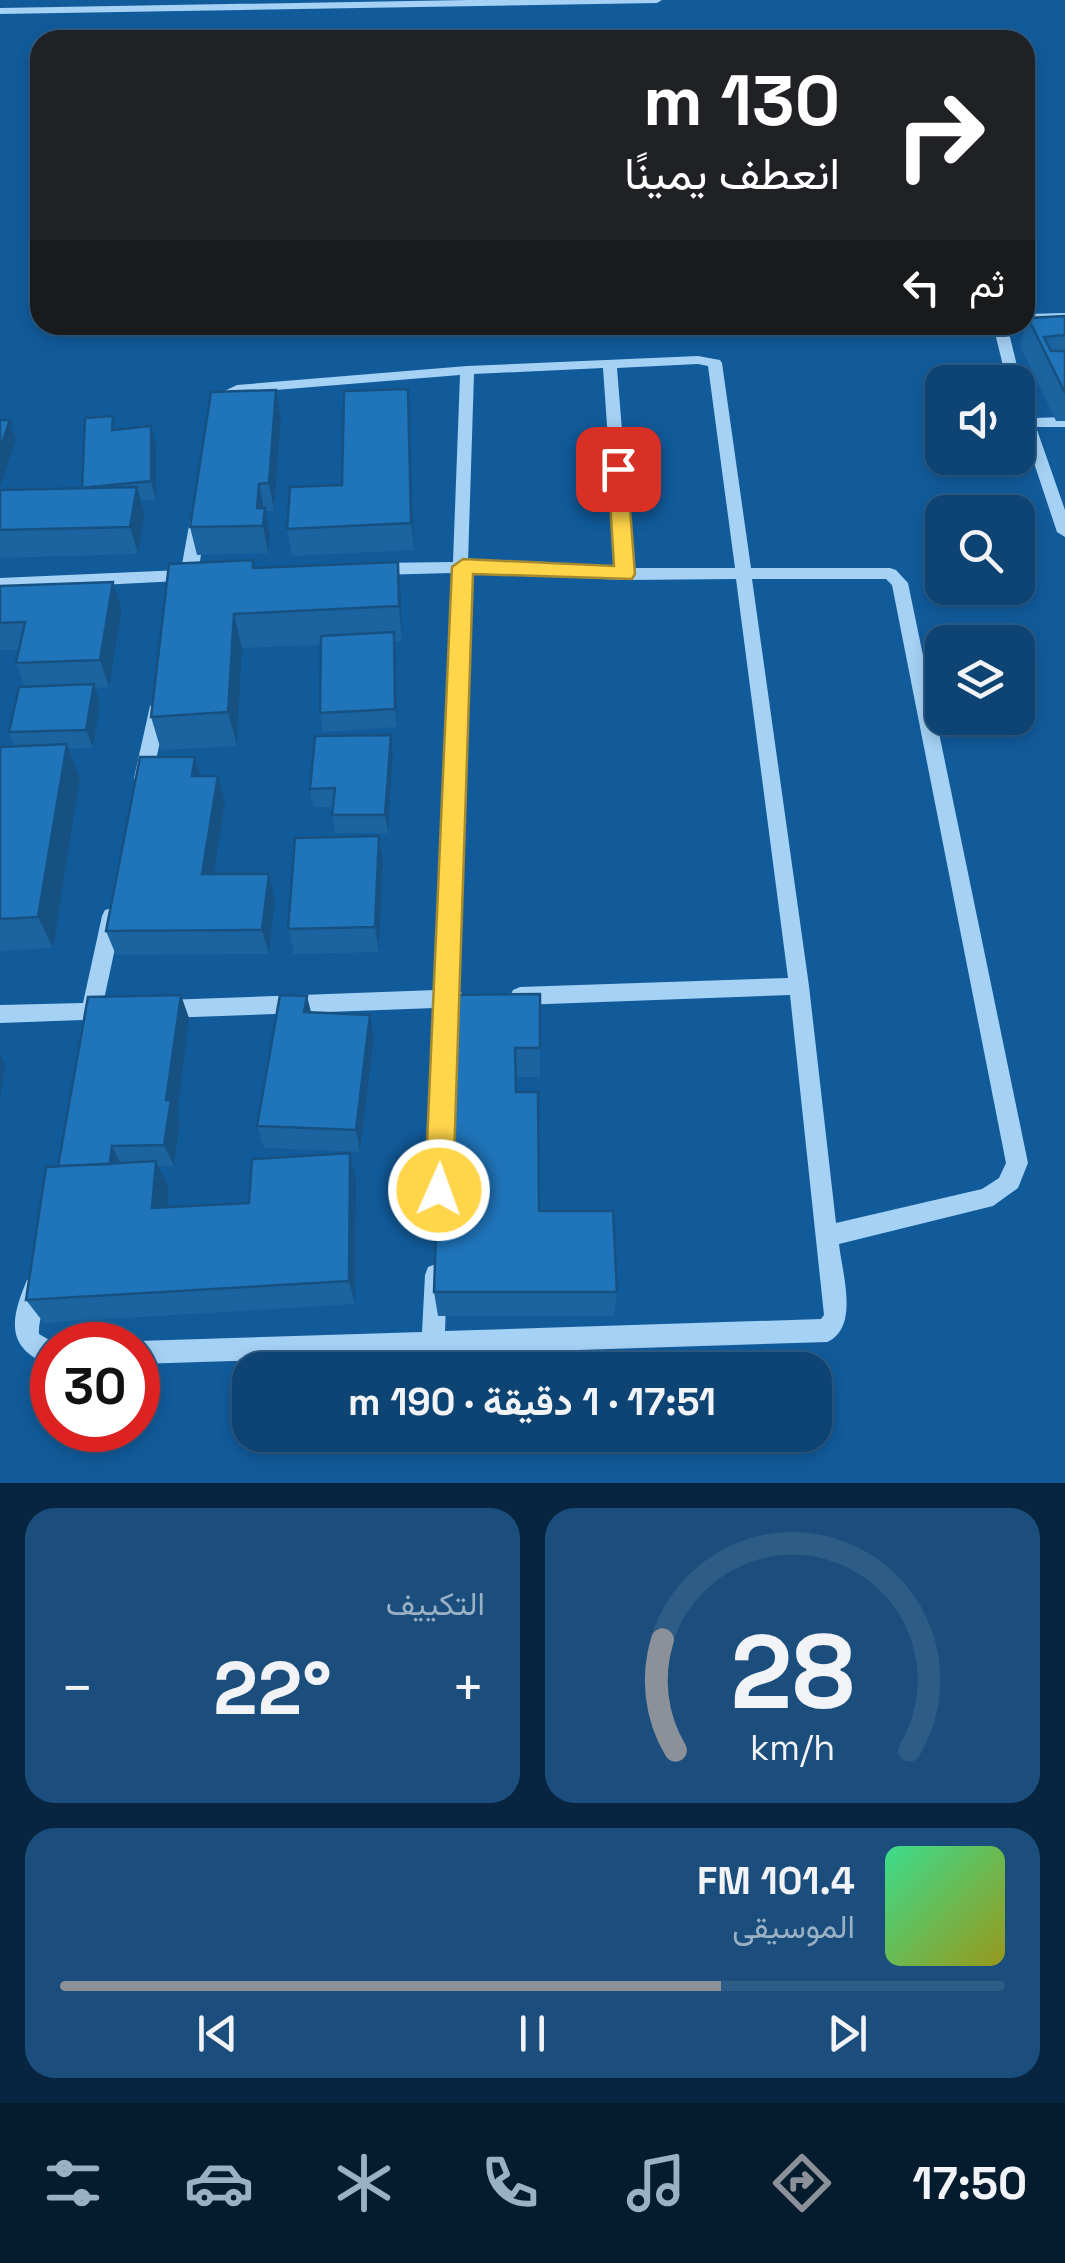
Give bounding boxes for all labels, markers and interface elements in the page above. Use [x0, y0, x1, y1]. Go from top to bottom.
text: 130 m [643, 56, 840, 145]
icon: right [875, 70, 1005, 200]
text: انعطف يمينًا [624, 145, 840, 202]
icon: left [894, 260, 949, 315]
text: ثم [969, 260, 1005, 308]
map controls [925, 365, 1035, 735]
button: sound [925, 365, 1035, 475]
pin [576, 427, 661, 512]
icon: arrive [591, 442, 646, 497]
button: search [925, 495, 1035, 605]
button: layers [925, 625, 1035, 735]
position arrow [387, 1138, 491, 1242]
speed limit sign: 30 [30, 1322, 160, 1452]
text: 17:51 · 1 دقيقة · 190 m [348, 1378, 716, 1426]
text: التكييف [386, 1584, 485, 1624]
text: 28 [730, 1606, 855, 1738]
text: 22° [213, 1640, 332, 1736]
text: − [60, 1653, 94, 1723]
text: + [451, 1653, 485, 1723]
text: km/h [750, 1725, 835, 1770]
text: 101.4 FM [697, 1857, 855, 1905]
text: الموسيقى [732, 1907, 855, 1947]
icon: previous [190, 2006, 245, 2061]
icon: pause [505, 2006, 560, 2061]
icon: next [820, 2006, 875, 2061]
icon: filters [38, 2148, 108, 2218]
icon: car [184, 2148, 254, 2218]
icon: climate [329, 2148, 399, 2218]
icon: phone [475, 2148, 545, 2218]
icon: music [621, 2148, 691, 2218]
icon: directions [767, 2148, 837, 2218]
text: 17:50 [912, 2155, 1027, 2212]

